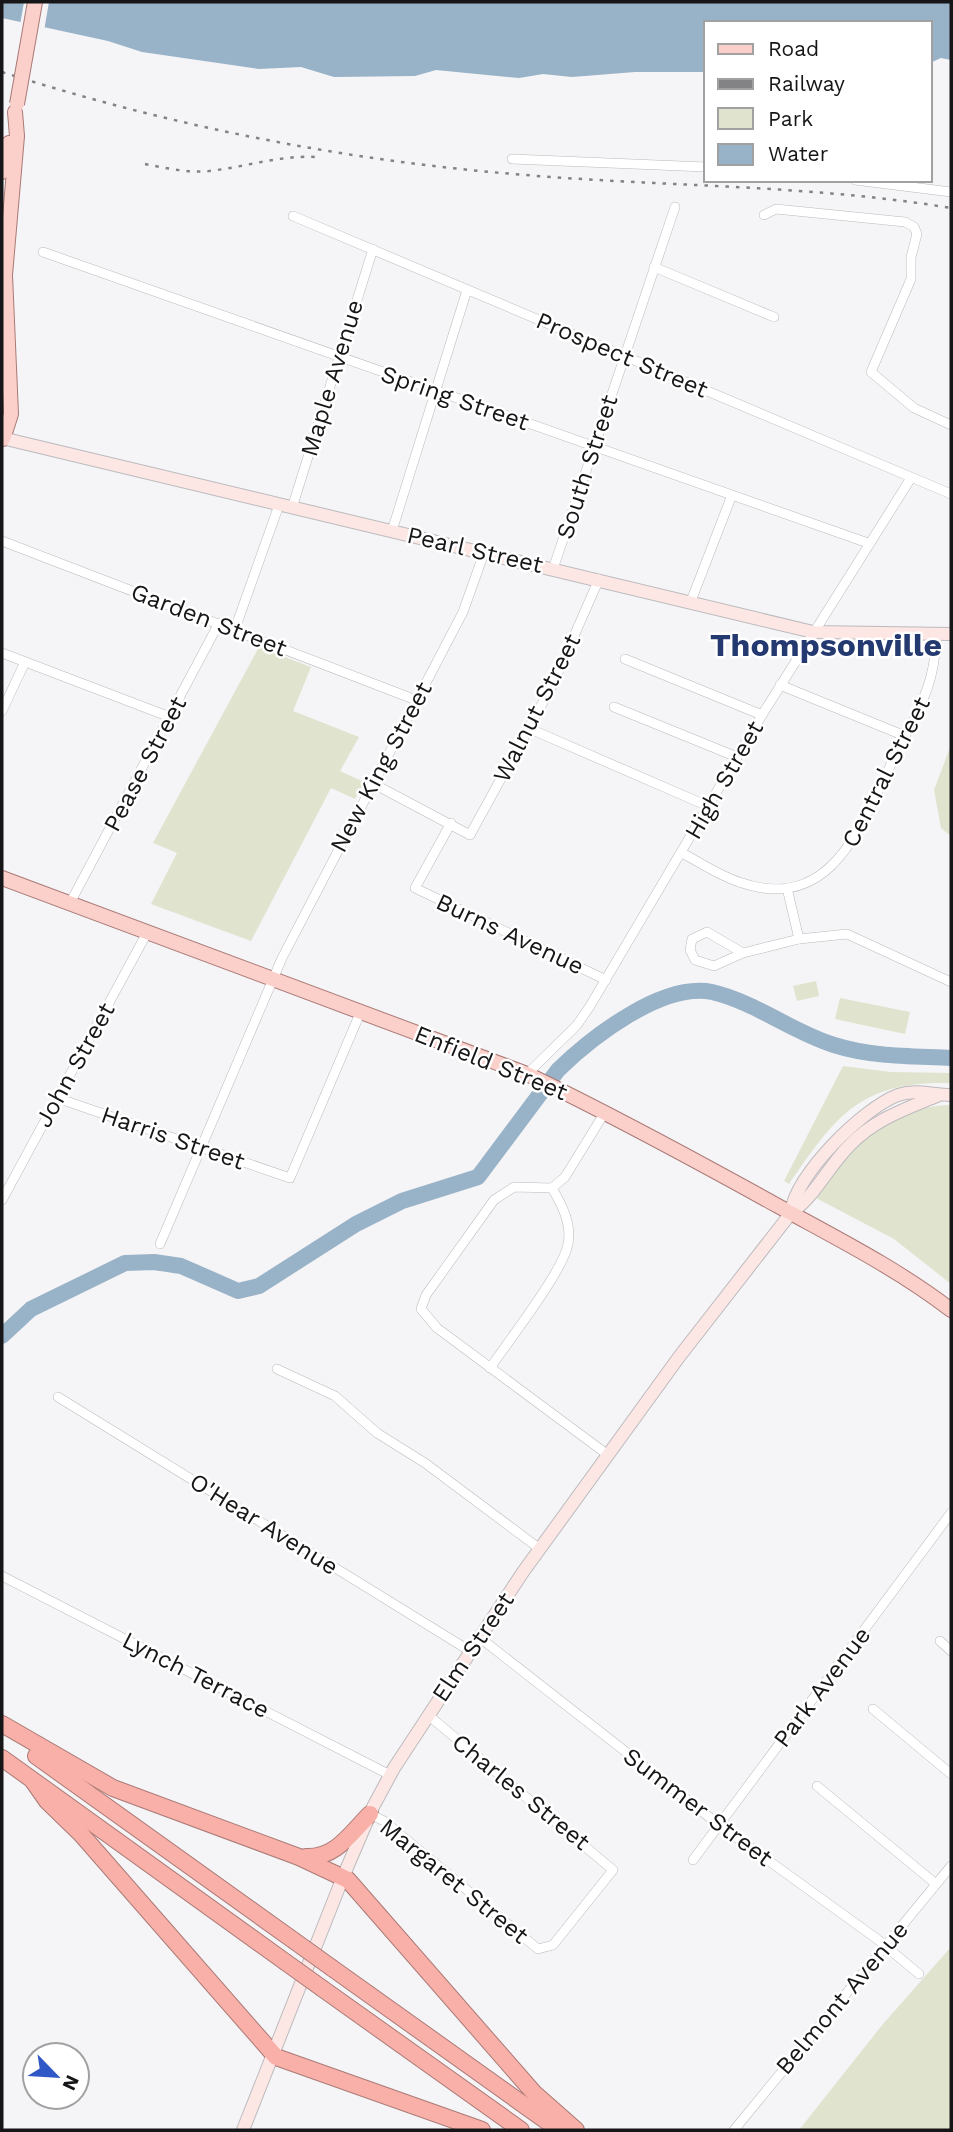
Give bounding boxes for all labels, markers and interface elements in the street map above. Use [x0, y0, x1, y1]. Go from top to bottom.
legend [704, 21, 932, 182]
text: Road [768, 36, 819, 61]
text: Railway [768, 71, 845, 96]
text: Park [768, 106, 813, 131]
text: Water [768, 141, 829, 166]
street label: Maple Avenue [295, 296, 369, 460]
street label: Prospect Street [532, 306, 712, 404]
street label: Spring Street [377, 360, 533, 436]
street label: South Street [551, 391, 623, 543]
street label: Pearl Street [404, 521, 546, 579]
street label: Garden Street [127, 577, 291, 663]
district label: Thompsonville [710, 626, 942, 664]
street label: Walnut Street [487, 629, 587, 787]
street label: New King Street [324, 677, 438, 857]
street label: Pease Street [98, 692, 192, 836]
street label: Central Street [836, 692, 936, 852]
street label: High Street [679, 716, 769, 844]
street label: Burns Avenue [432, 888, 588, 980]
street label: John Street [29, 998, 121, 1132]
street label: Enfield Street [410, 1020, 572, 1106]
street label: Harris Street [97, 1100, 249, 1176]
street label: O'Hear Avenue [185, 1467, 343, 1581]
street label: Elm Street [426, 1587, 520, 1707]
street label: Park Avenue [768, 1621, 876, 1753]
street label: Lynch Terrace [118, 1626, 274, 1724]
street label: Charles Street [447, 1728, 595, 1856]
street label: Summer Street [618, 1742, 778, 1872]
street label: Margaret Street [374, 1813, 534, 1949]
street label: Belmont Avenue [770, 1916, 914, 2080]
north arrow [21, 2041, 91, 2111]
text: N [58, 2072, 84, 2094]

